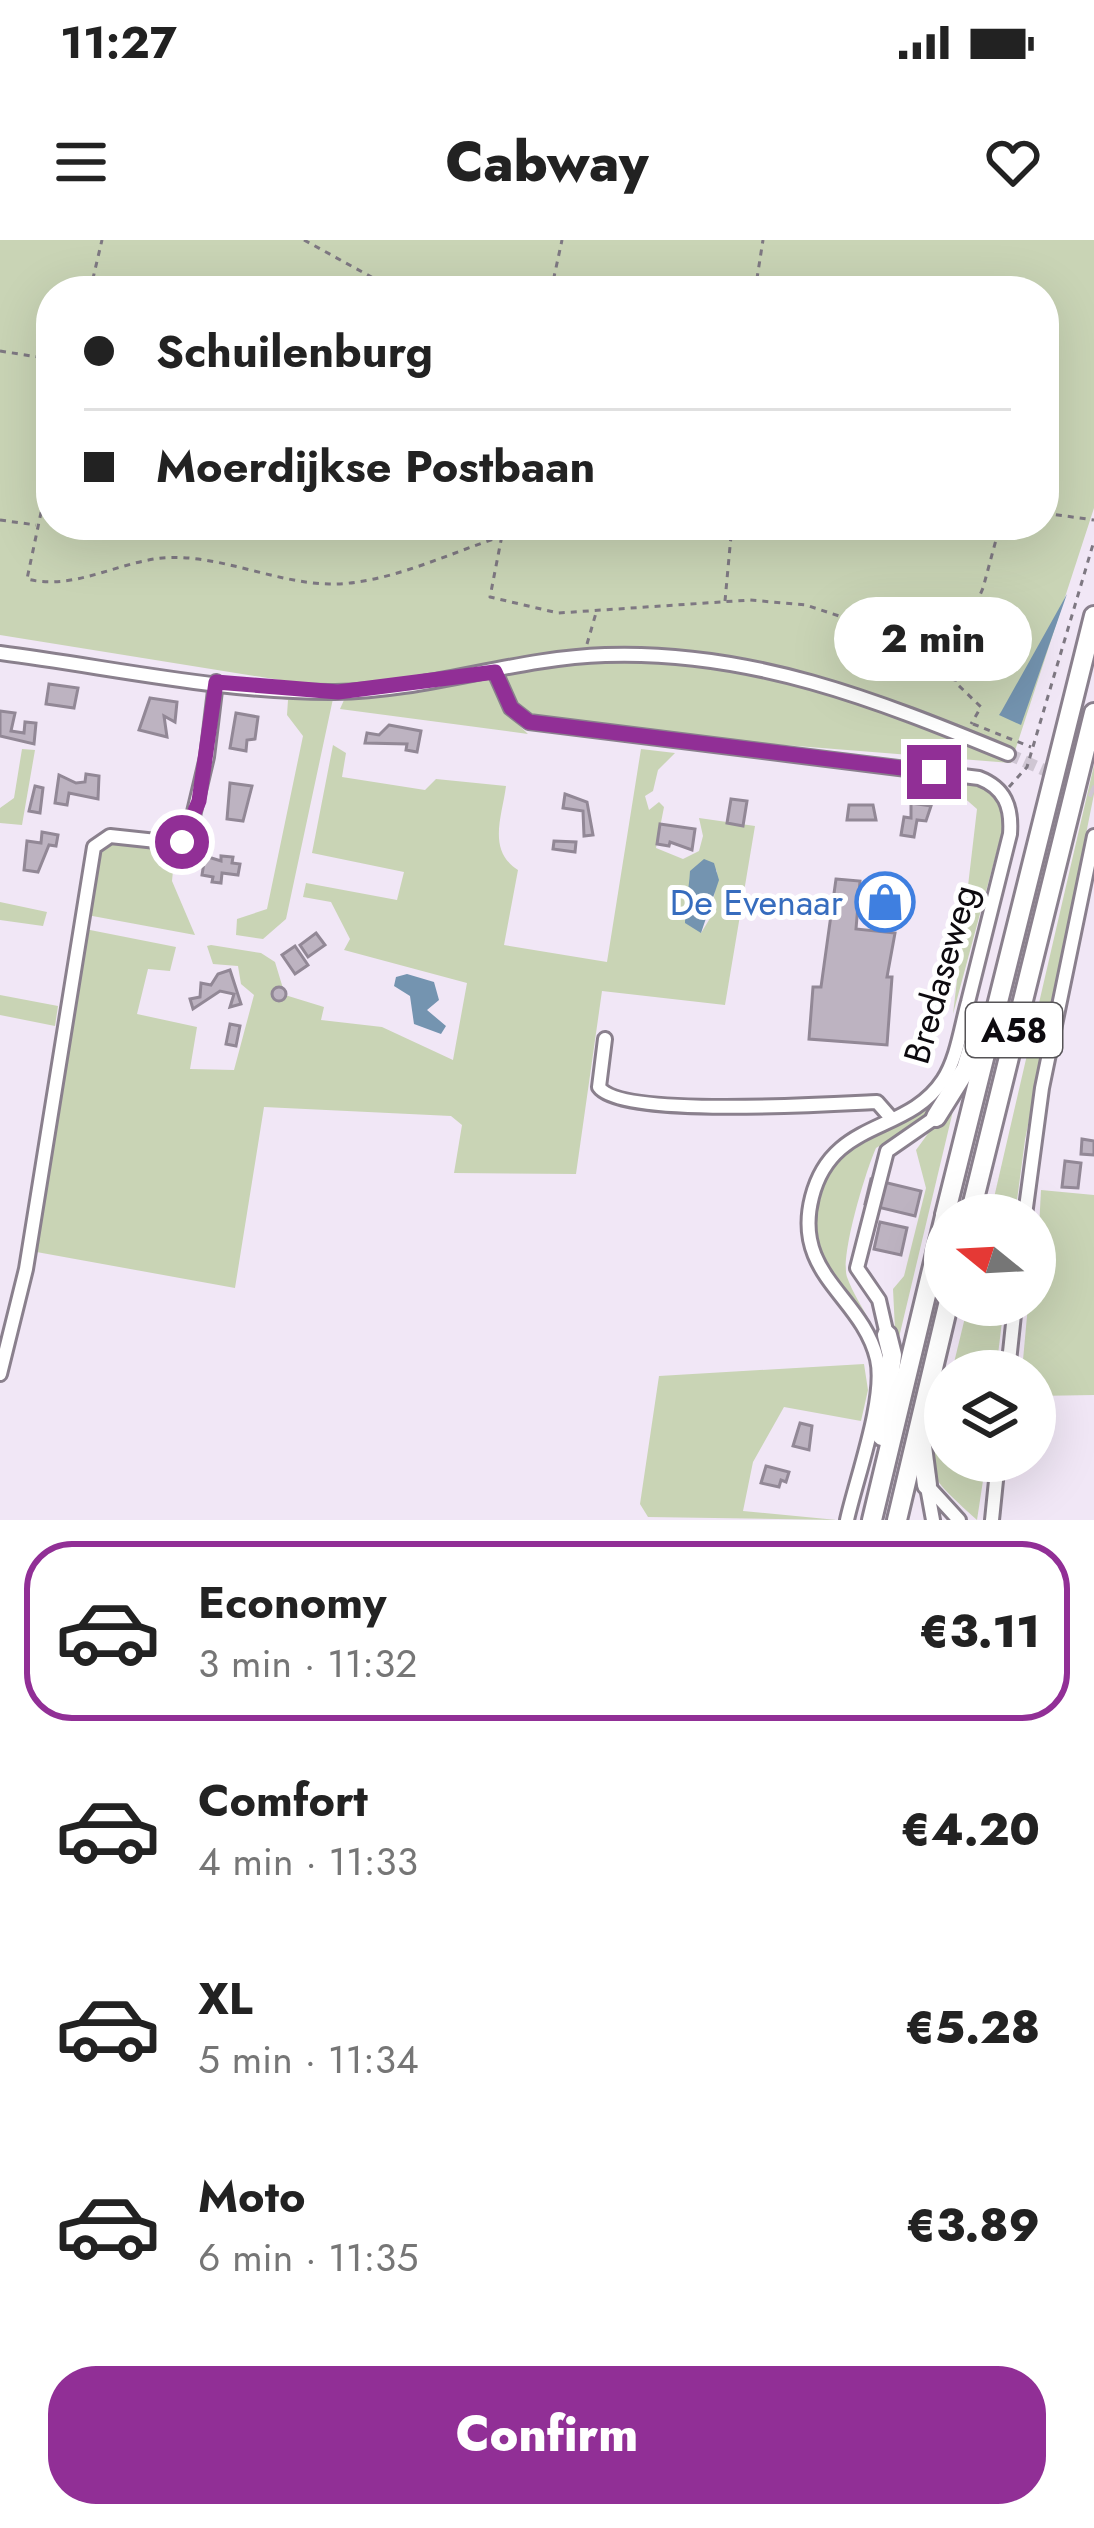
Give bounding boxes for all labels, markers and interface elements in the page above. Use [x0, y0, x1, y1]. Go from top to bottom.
text: 11:27 [60, 10, 177, 75]
text: Cabway [446, 123, 648, 201]
icon: menu [48, 129, 114, 195]
icon: heart [980, 129, 1046, 195]
text: Schuilenburg [156, 319, 433, 384]
text: Moerdijkse Postbaan [156, 434, 595, 499]
callout: 2 min [835, 598, 1033, 682]
text: 2 min [881, 610, 985, 667]
route end [907, 745, 961, 799]
route start [155, 815, 209, 869]
shop icon: De Evenaar [854, 871, 916, 933]
place label: De Evenaar [670, 876, 844, 928]
street label: Bredaseweg [890, 879, 990, 1069]
road number: A58 [966, 1003, 1062, 1057]
north arrow [924, 1194, 1056, 1326]
map controls [924, 1194, 1056, 1482]
button: layers [924, 1350, 1056, 1482]
text: Economy [198, 1570, 386, 1635]
icon: car [54, 1577, 162, 1685]
text: €3.11 [919, 1599, 1040, 1664]
text: 3 min · 11:32 [198, 1635, 417, 1692]
text: Comfort [198, 1768, 368, 1833]
icon: car [54, 1775, 162, 1883]
text: €4.20 [900, 1797, 1040, 1862]
text: 4 min · 11:33 [198, 1833, 418, 1890]
text: XL [198, 1966, 253, 2031]
icon: car [54, 1973, 162, 2081]
text: €5.28 [905, 1995, 1040, 2060]
text: 5 min · 11:34 [198, 2031, 419, 2088]
text: Moto [198, 2164, 306, 2229]
icon: car [54, 2171, 162, 2279]
text: €3.89 [906, 2193, 1040, 2258]
text: 6 min · 11:35 [198, 2229, 418, 2286]
button: Confirm [48, 2366, 1046, 2504]

